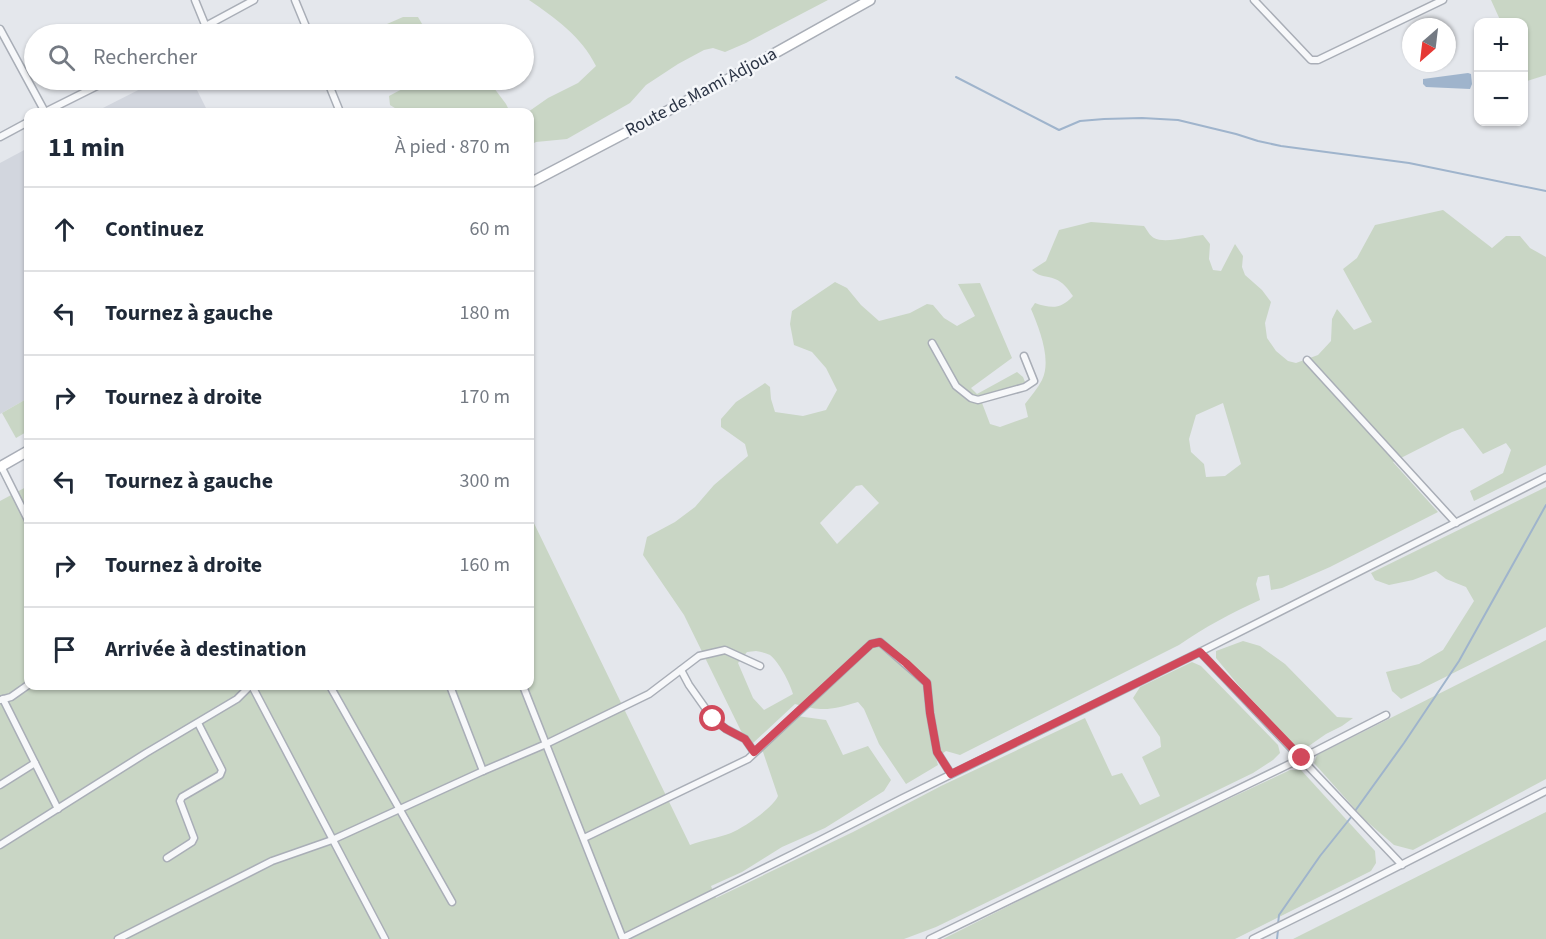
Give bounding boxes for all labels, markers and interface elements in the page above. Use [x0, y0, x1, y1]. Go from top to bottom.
north arrow [1402, 18, 1456, 72]
map controls [1474, 18, 1528, 126]
button: + [1474, 18, 1528, 72]
search box [24, 24, 534, 90]
icon: search [45, 41, 78, 74]
text: Rechercher [93, 41, 197, 73]
street label: Route de Mami Adjoua [621, 41, 781, 143]
button: − [1474, 72, 1528, 126]
text: 11 min [48, 129, 125, 166]
text: À pied · 870 m [395, 133, 510, 161]
icon: ahead [48, 213, 81, 246]
text: Continuez [105, 213, 204, 245]
text: 60 m [470, 215, 510, 243]
icon: left [48, 297, 81, 330]
text: Tournez à gauche [105, 297, 273, 329]
text: 180 m [460, 299, 510, 327]
icon: right [48, 381, 81, 414]
text: Tournez à droite [105, 381, 262, 413]
text: 170 m [460, 383, 510, 411]
icon: left [48, 465, 81, 498]
text: Tournez à gauche [105, 465, 273, 497]
text: 300 m [460, 467, 510, 495]
icon: right [48, 549, 81, 582]
text: Tournez à droite [105, 549, 262, 581]
text: 160 m [460, 551, 510, 579]
icon: arrive [48, 633, 81, 666]
text: Arrivée à destination [105, 633, 307, 665]
route start [699, 705, 725, 731]
route end [1288, 744, 1314, 770]

